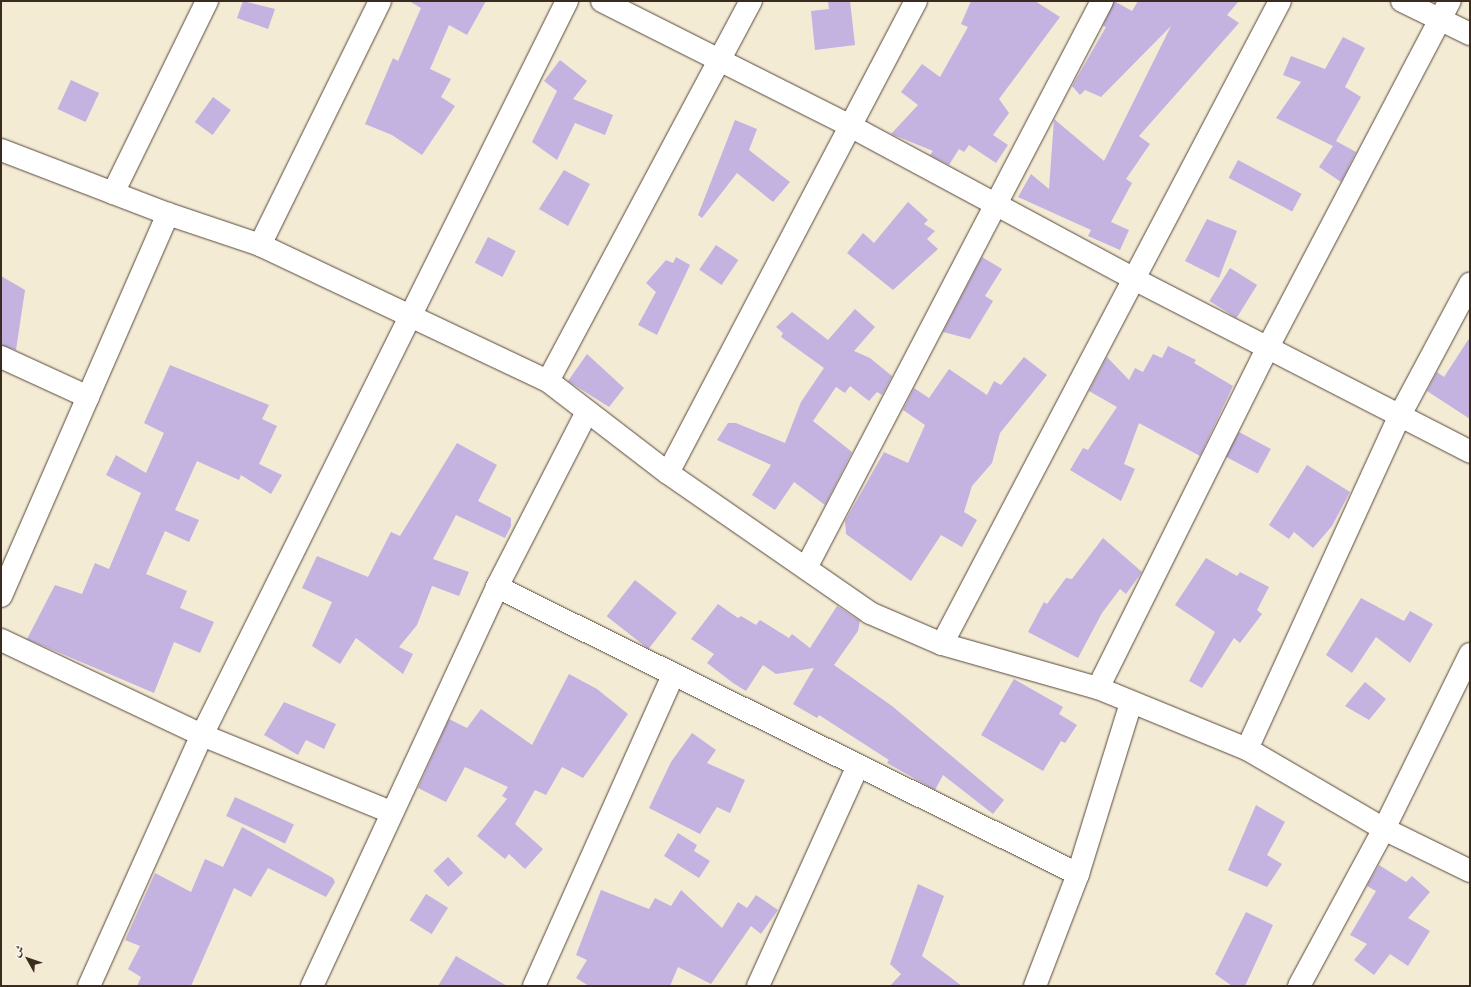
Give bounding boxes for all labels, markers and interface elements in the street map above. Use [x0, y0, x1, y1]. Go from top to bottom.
north arrow [8, 939, 48, 979]
text: ش [9, 942, 28, 960]

